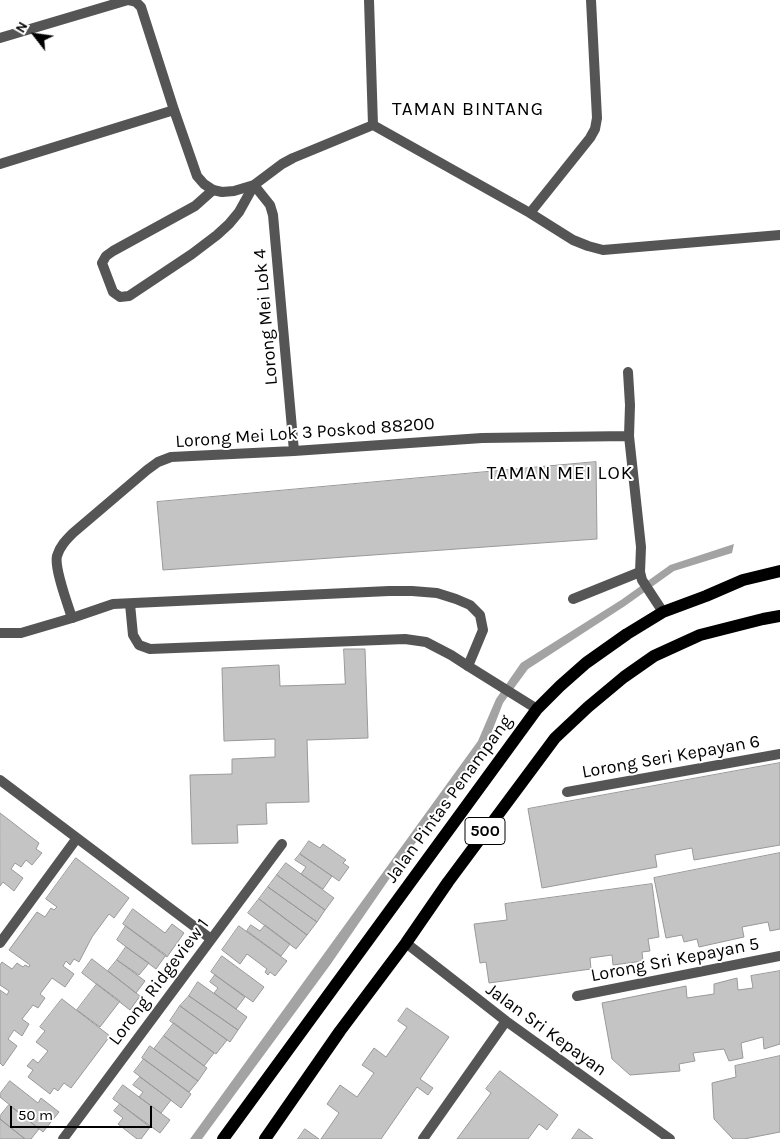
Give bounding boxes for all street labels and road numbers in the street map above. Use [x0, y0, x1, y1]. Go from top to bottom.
street label: Lorong Mei Lok 4 [249, 248, 283, 386]
street label: Lorong Mei Lok 3 Poskod 88200 [175, 413, 435, 453]
street label: Jalan Pintas Penampang [381, 711, 517, 887]
street label: Lorong Seri Kepayan 6 [580, 731, 762, 783]
road number: 500 [465, 818, 505, 844]
street label: Lorong Ridgeview 1 [104, 914, 214, 1050]
street label: Lorong Sri Kepayan 5 [589, 933, 761, 987]
street label: Jalan Sri Kepayan [481, 979, 611, 1081]

